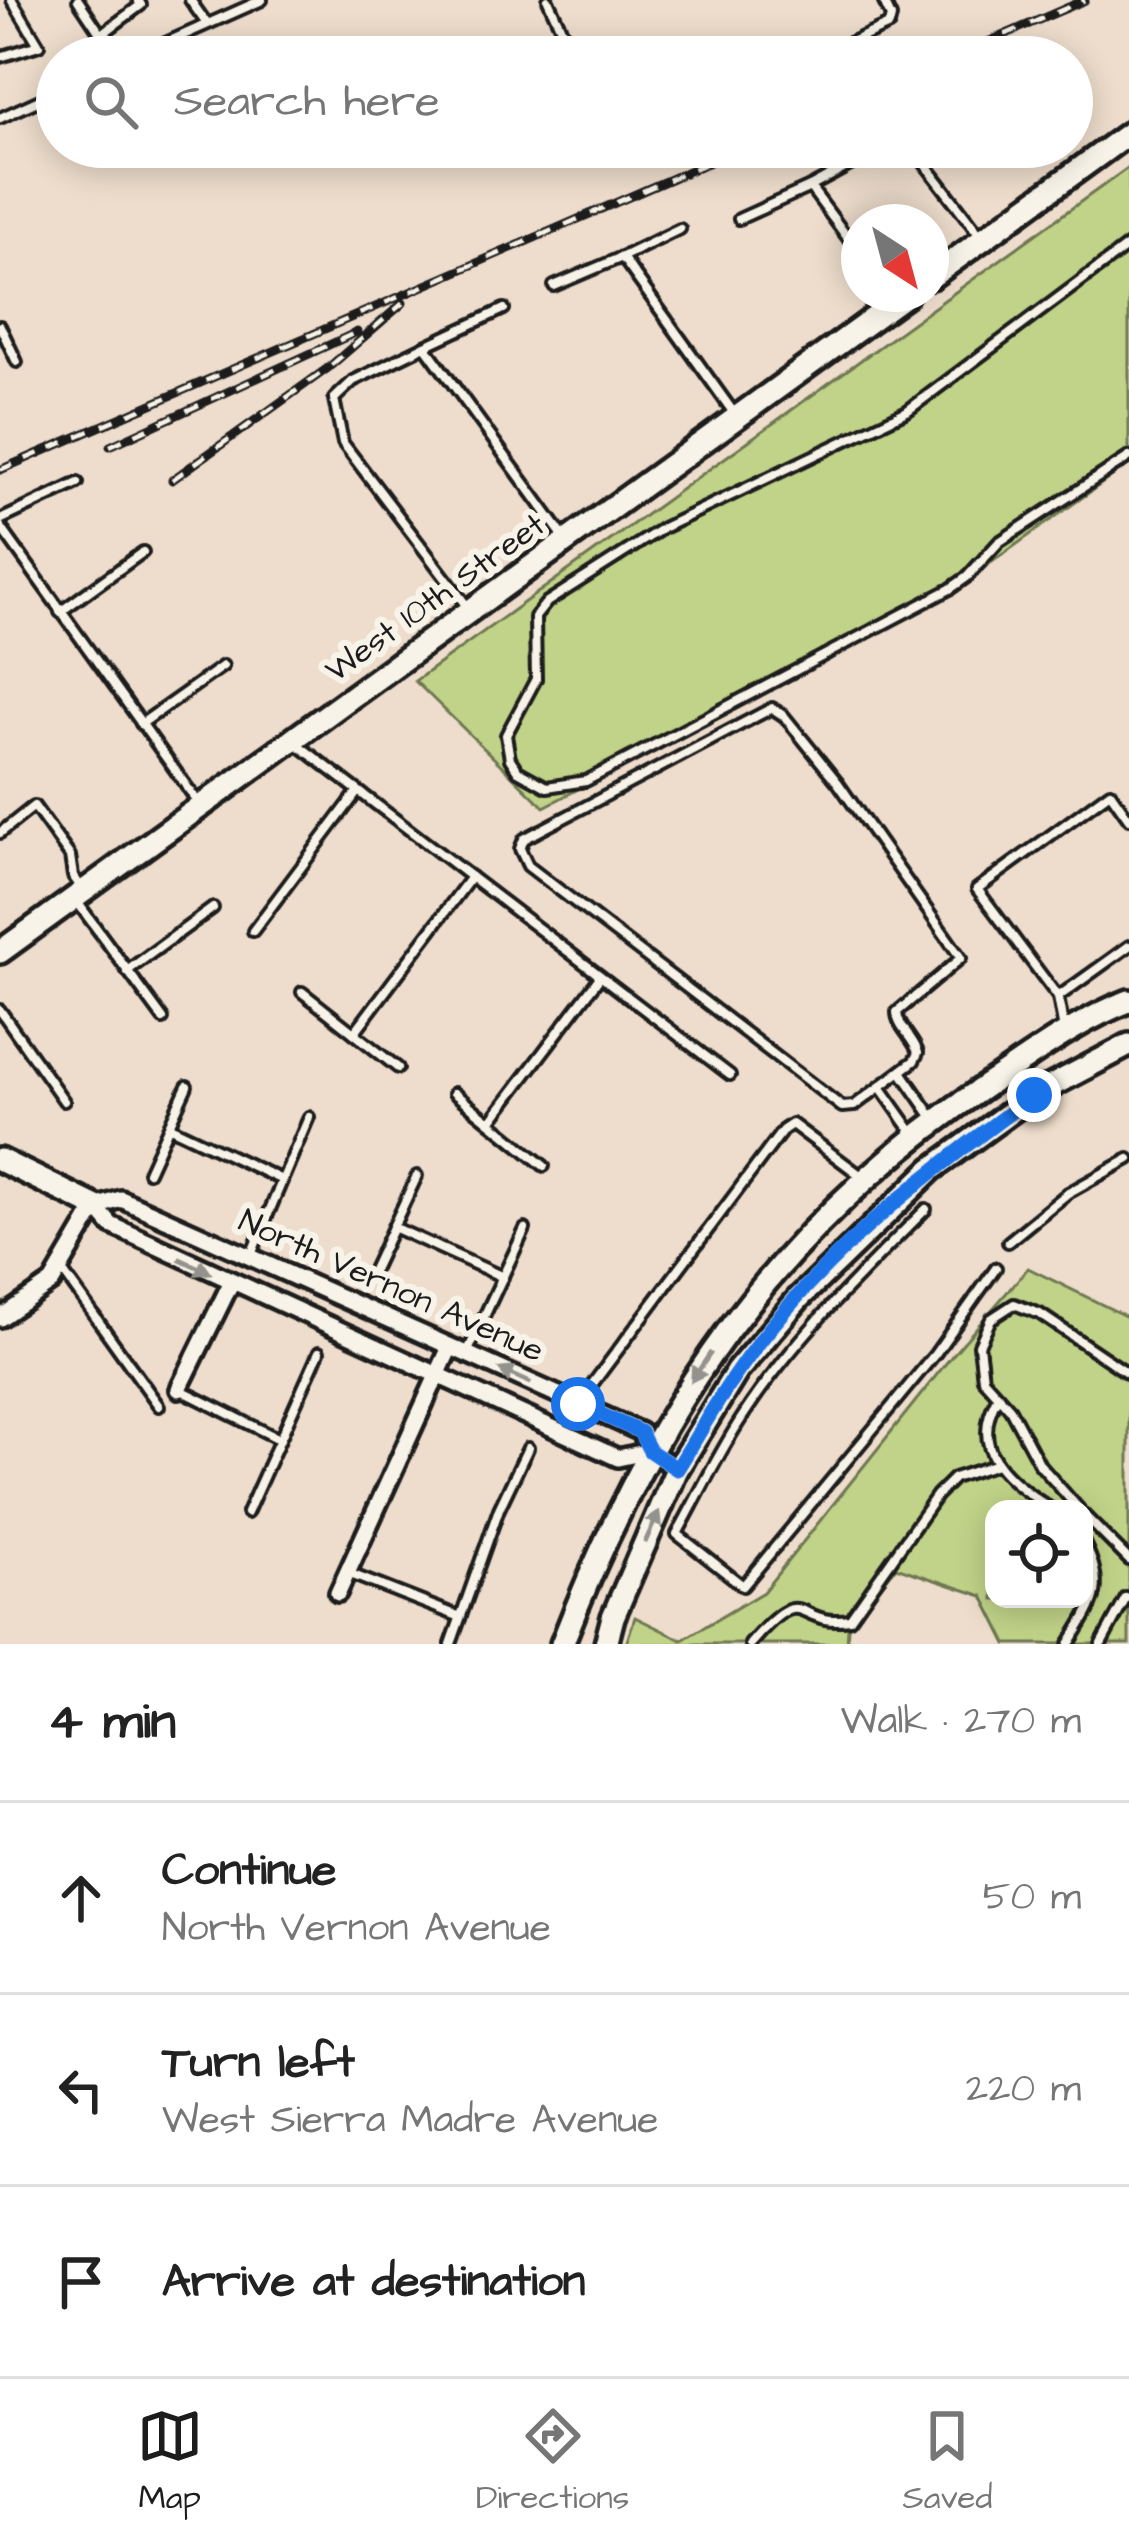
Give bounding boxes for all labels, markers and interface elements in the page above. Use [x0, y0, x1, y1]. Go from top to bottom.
search box [36, 36, 1093, 168]
icon: search [78, 69, 144, 135]
text: Search here [174, 71, 440, 133]
north arrow [841, 204, 949, 312]
street label: West 10th Street [316, 502, 555, 693]
route end [1007, 1068, 1061, 1122]
street label: North Vernon Avenue [232, 1198, 551, 1374]
one-way arrow [178, 1255, 213, 1275]
one-way arrow [690, 1350, 712, 1383]
one-way arrow [497, 1365, 532, 1385]
route start [551, 1377, 605, 1431]
map controls [985, 1500, 1093, 1608]
button: locate [985, 1500, 1093, 1608]
one-way arrow [643, 1509, 662, 1545]
text: 4 min [48, 1687, 176, 1758]
text: Walk · 270 m [841, 1695, 1081, 1749]
text: Continue [162, 1840, 336, 1902]
icon: ahead [48, 1865, 114, 1931]
text: 50 m [983, 1871, 1081, 1925]
text: North Vernon Avenue [162, 1902, 551, 1956]
text: Turn left [162, 2032, 355, 2094]
icon: left [48, 2057, 114, 2123]
text: 220 m [966, 2063, 1081, 2117]
text: West Sierra Madre Avenue [162, 2094, 658, 2148]
icon: arrive [48, 2249, 114, 2315]
text: Arrive at destination [162, 2251, 585, 2313]
tab: Map [137, 2403, 203, 2521]
tab: Directions [476, 2403, 629, 2521]
tab: Saved [902, 2403, 992, 2521]

